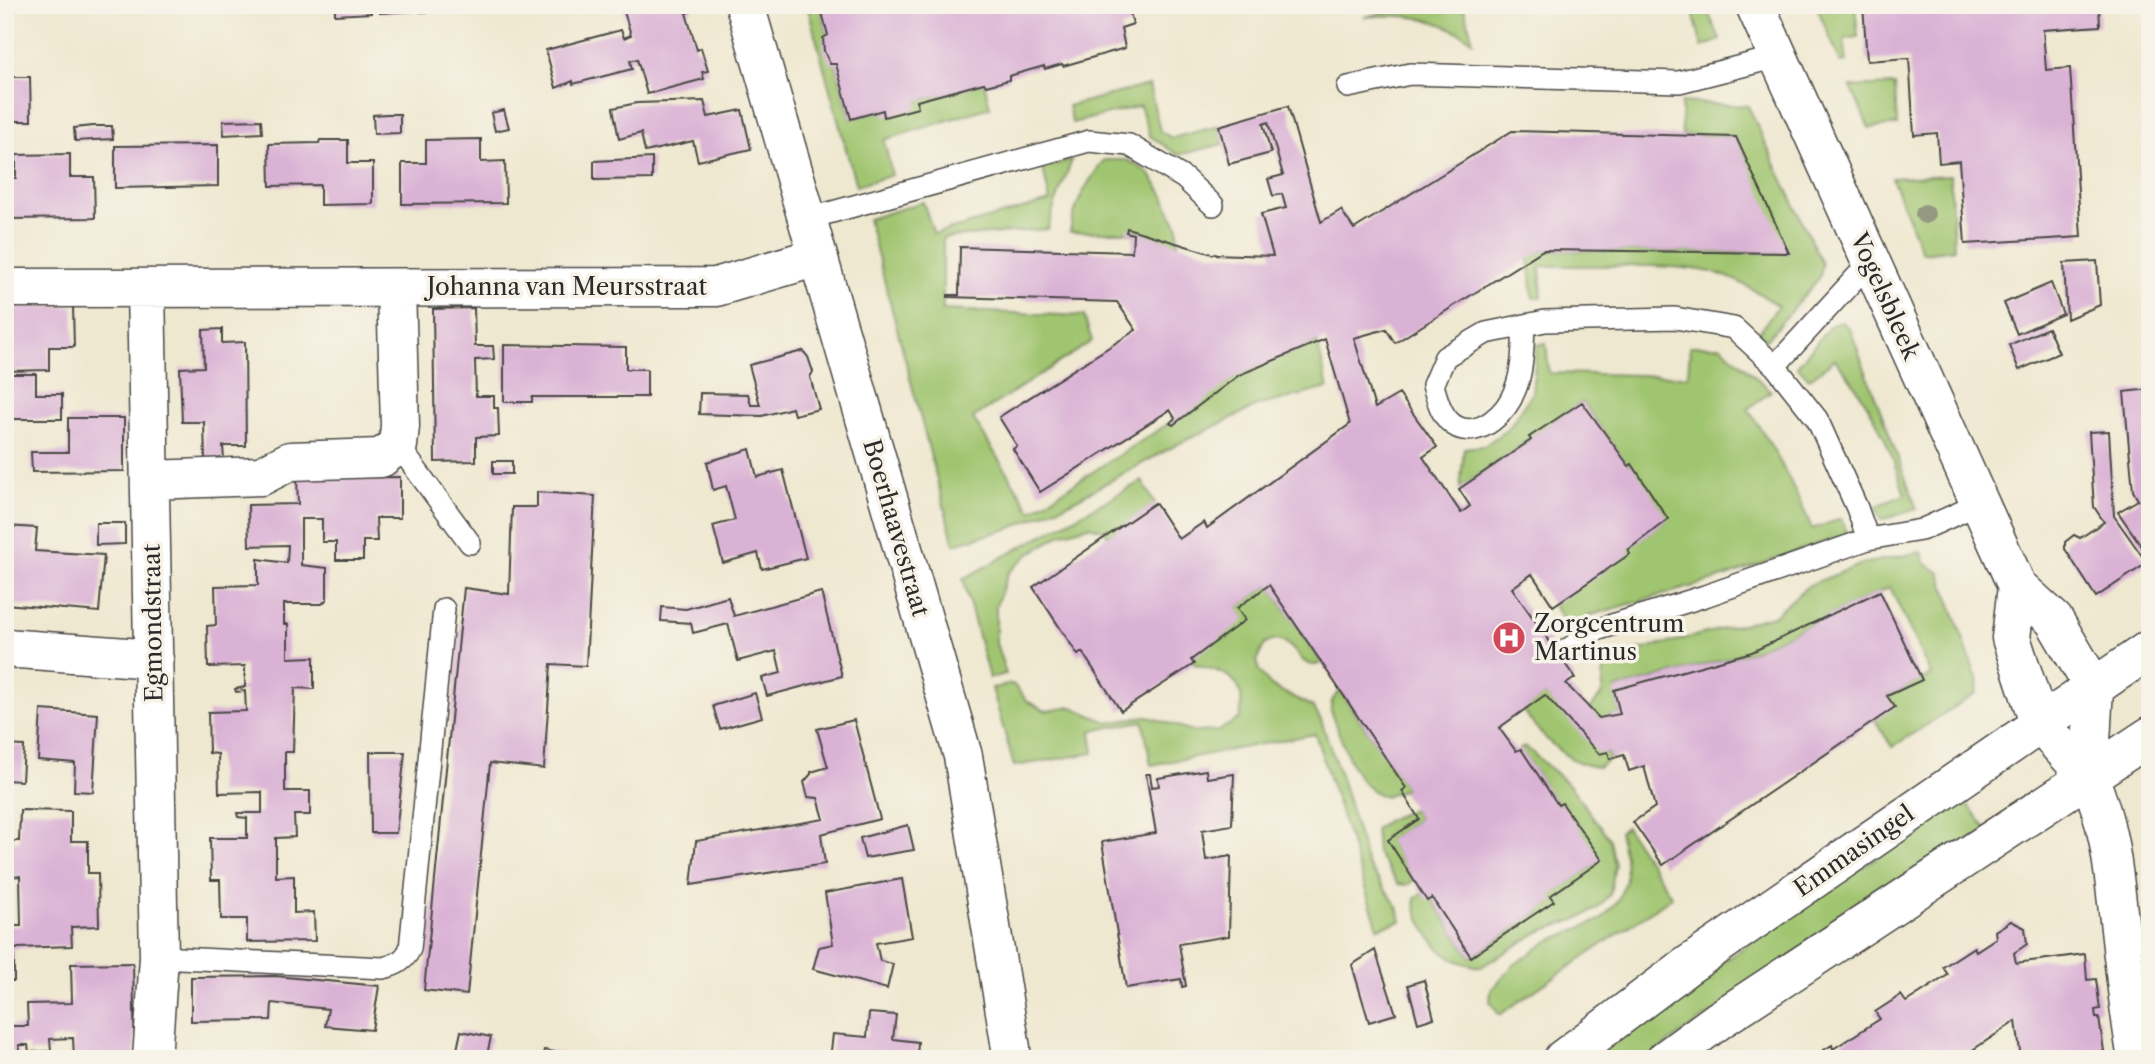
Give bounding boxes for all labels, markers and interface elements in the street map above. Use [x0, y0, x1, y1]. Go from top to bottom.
street label: Vogelsbleek [1844, 227, 1927, 365]
street label: Johanna van Meursstraat [423, 272, 708, 301]
street label: Boerhaavestraat [857, 436, 936, 620]
street label: Egmondstraat [137, 543, 168, 702]
place label: Zorgcentrum Martinus [1534, 609, 1684, 666]
hospital icon: Zorgcentrum Martinus [1490, 619, 1528, 657]
street label: Emmasingel [1788, 799, 1919, 903]

